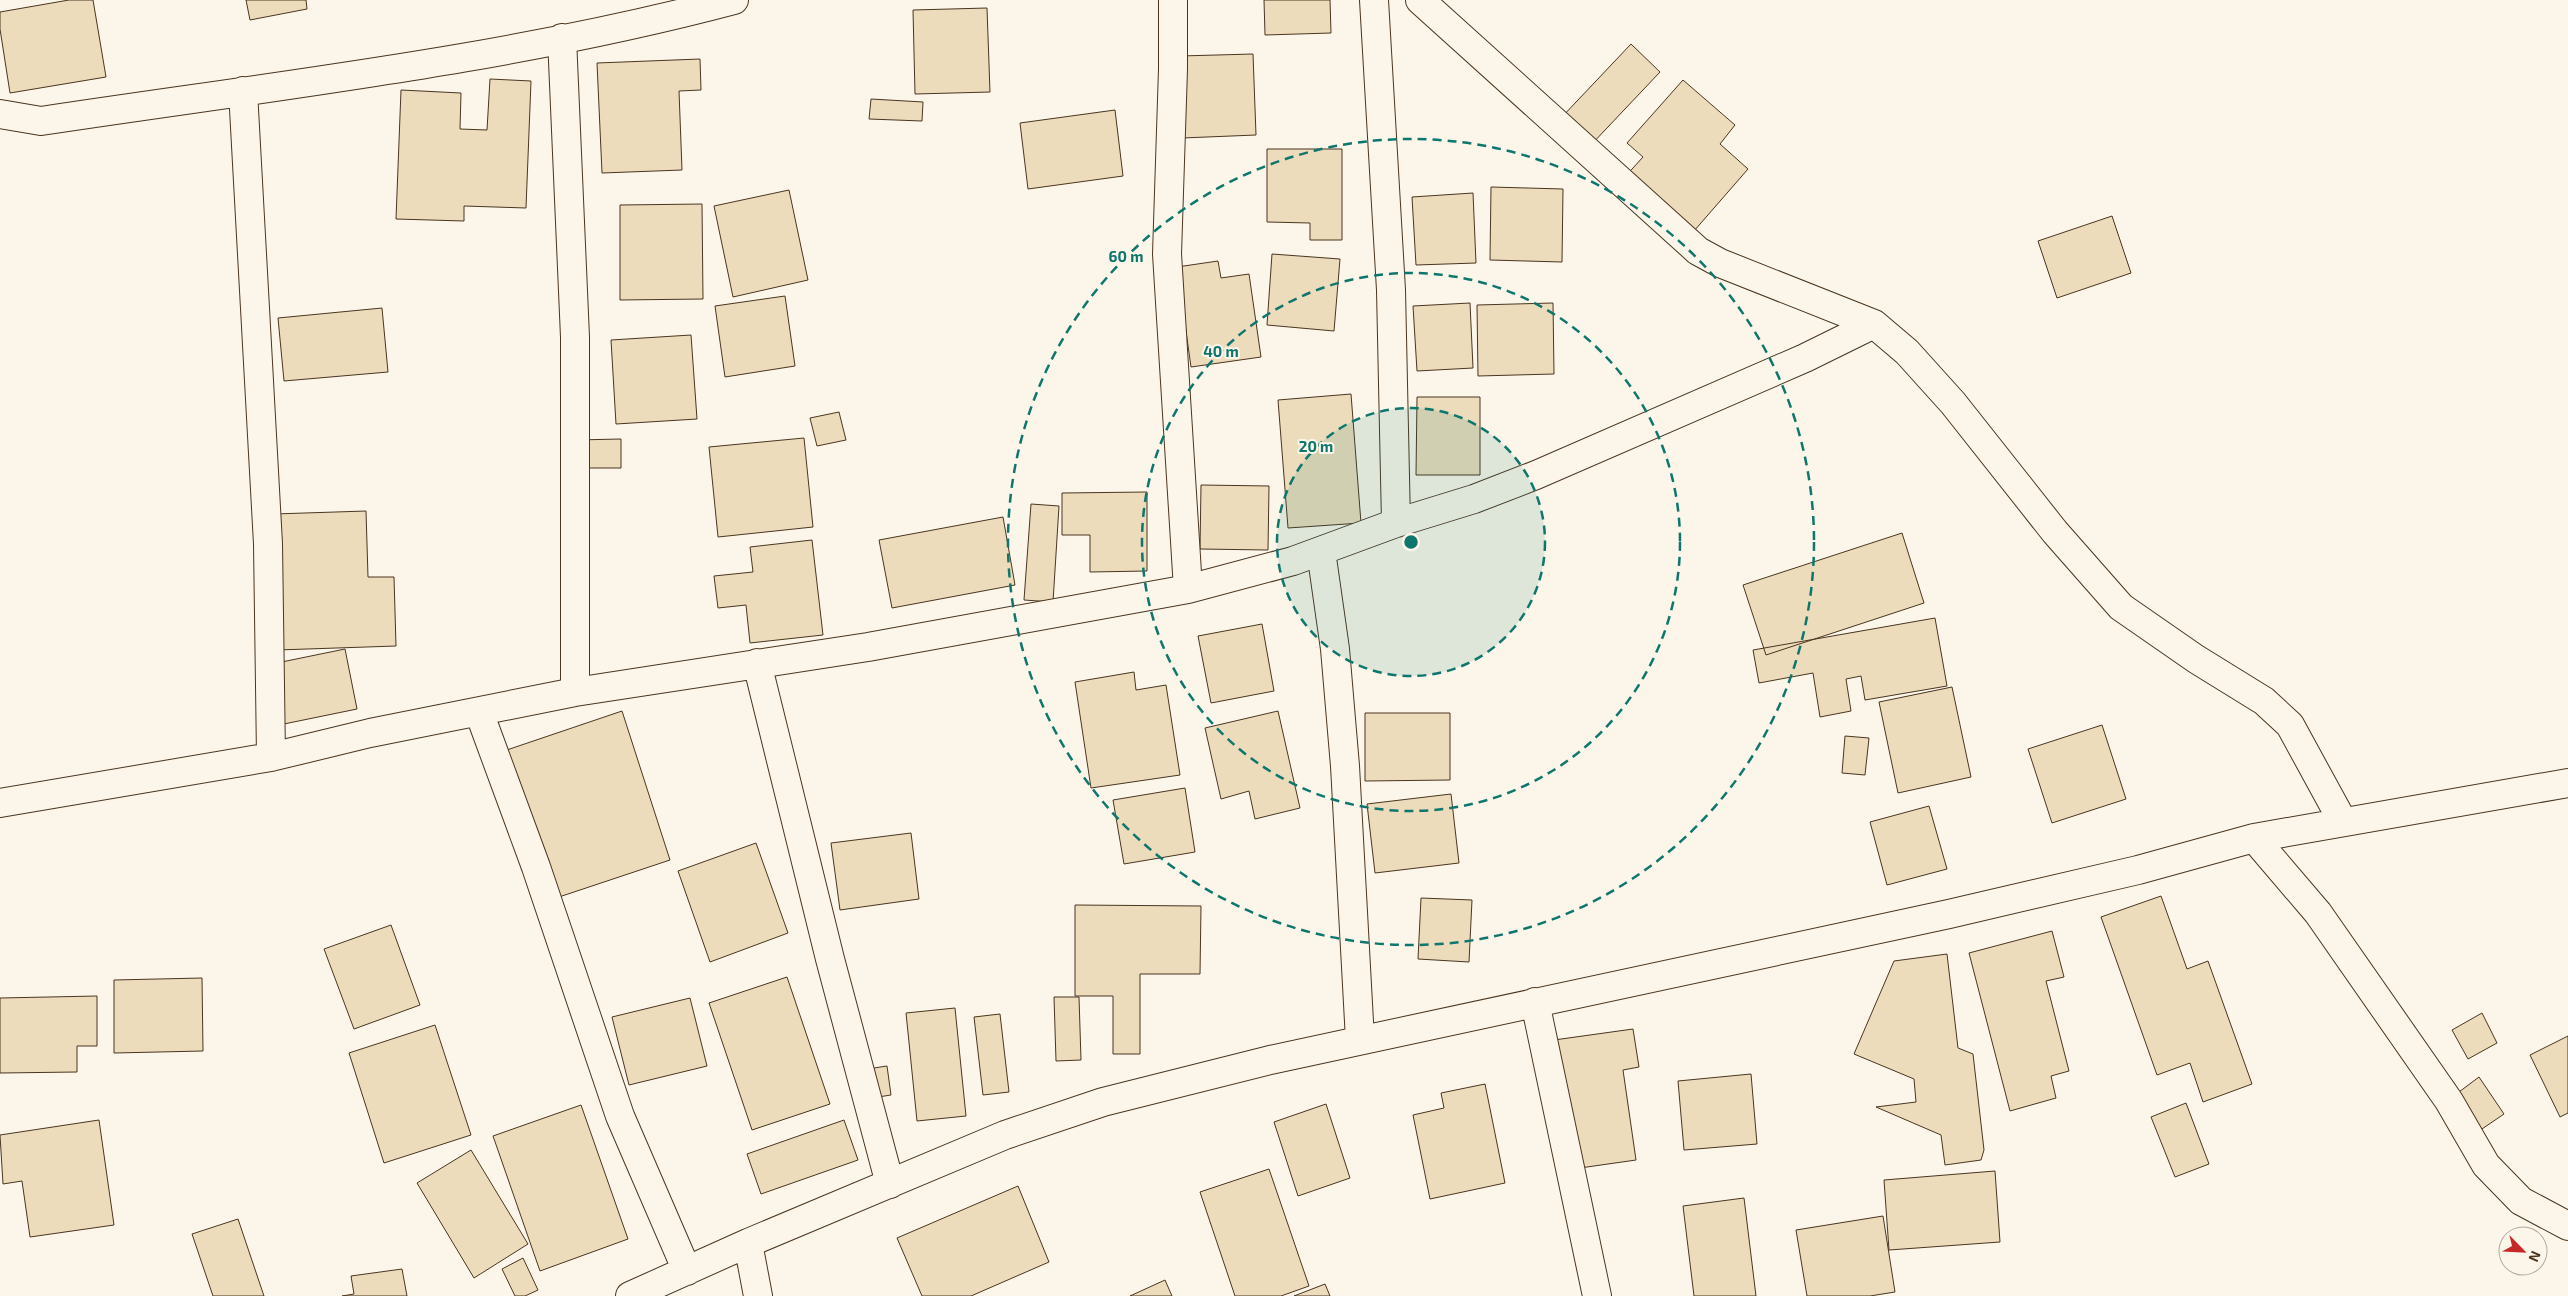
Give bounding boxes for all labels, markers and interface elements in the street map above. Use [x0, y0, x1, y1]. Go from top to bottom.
text: 60 m [1109, 247, 1143, 265]
text: 40 m [1203, 342, 1239, 360]
text: 20 m [1299, 437, 1333, 455]
centre of rings [1402, 533, 1420, 551]
north arrow [2498, 1226, 2548, 1276]
text: N [2526, 1248, 2545, 1265]

